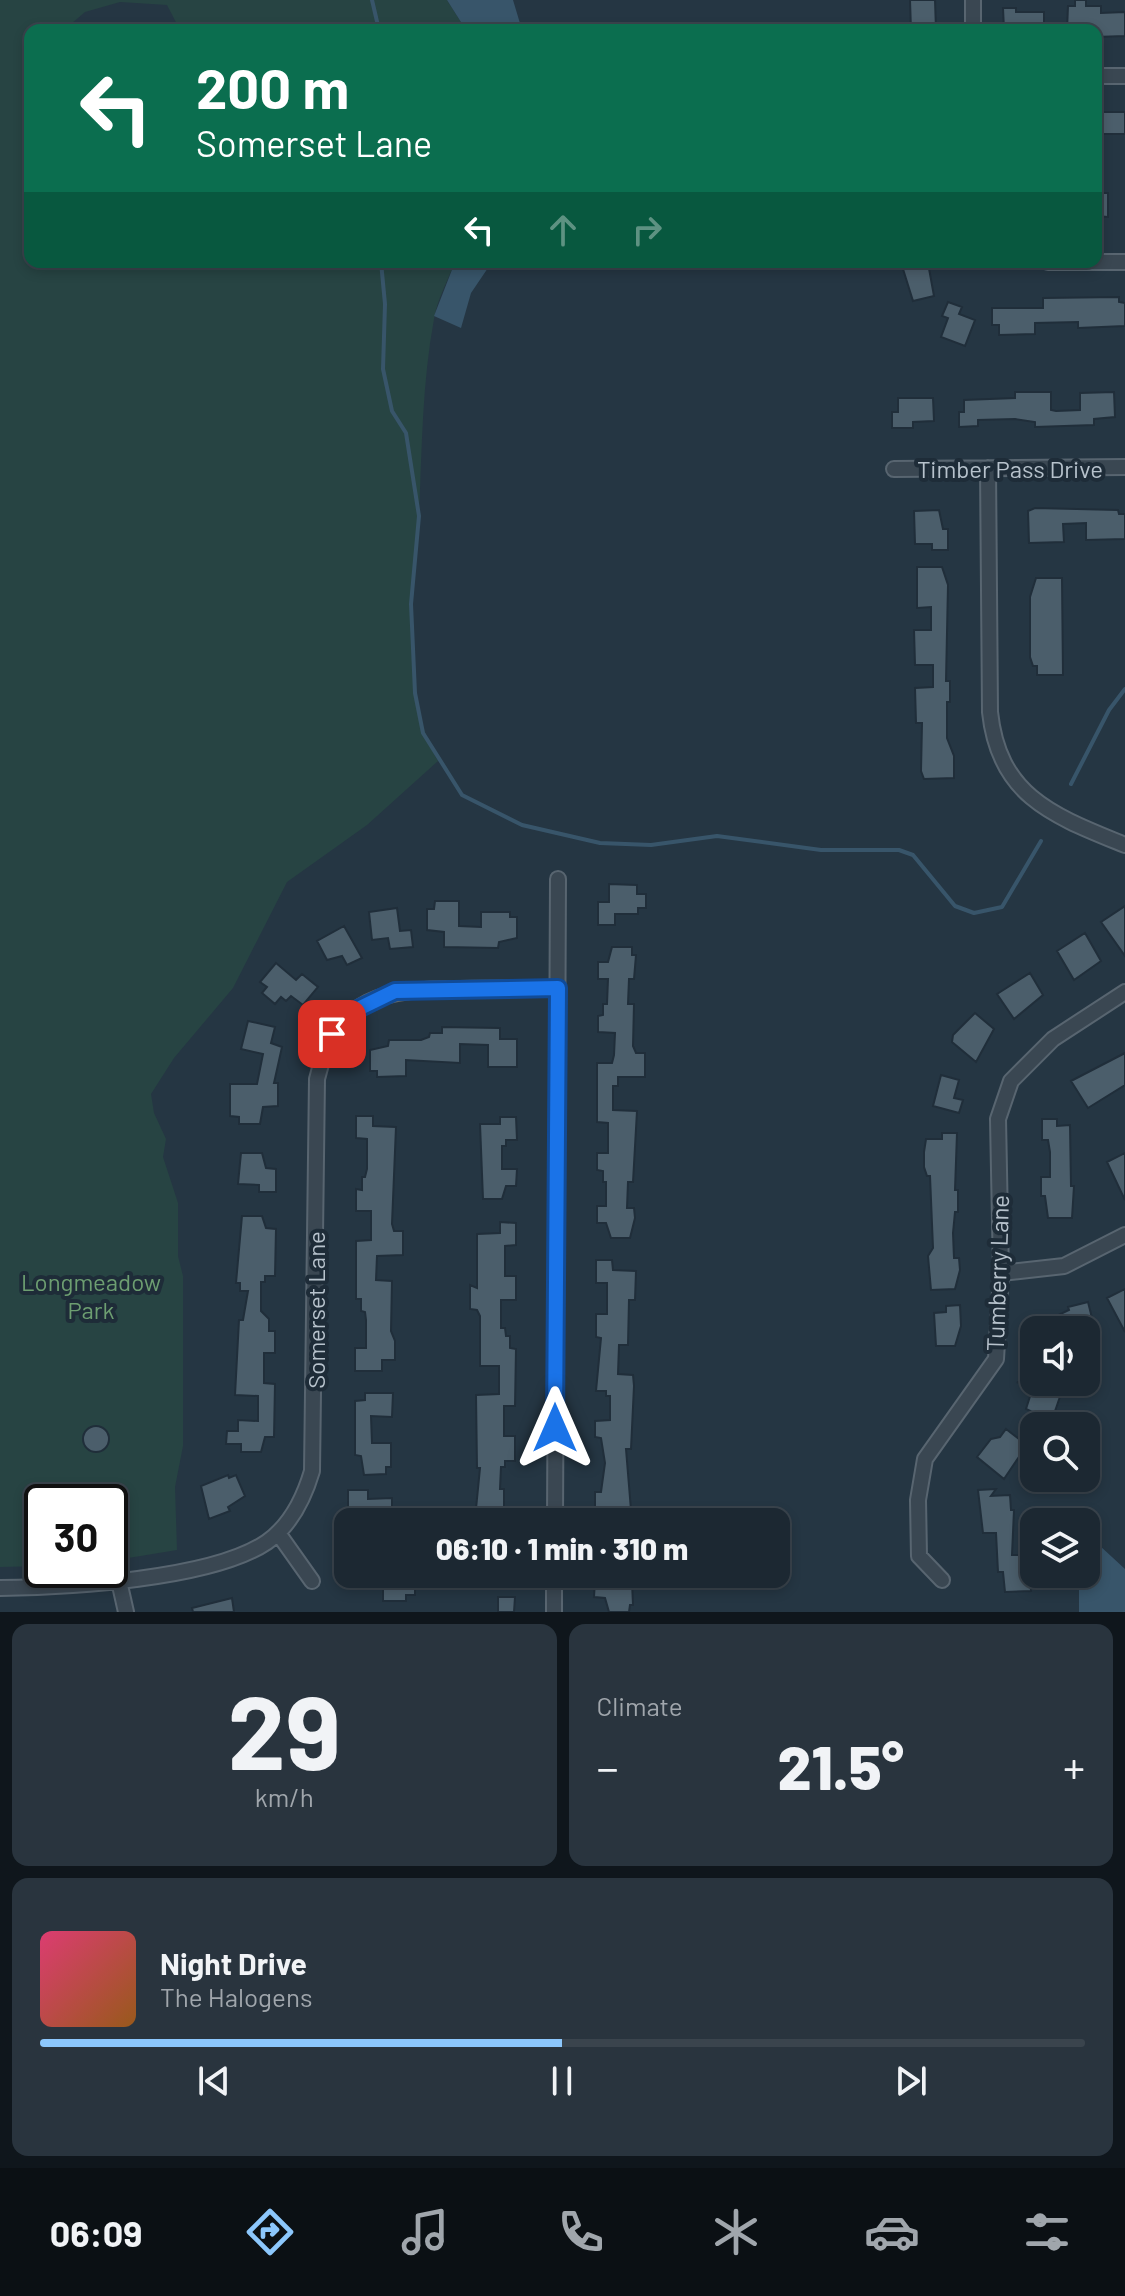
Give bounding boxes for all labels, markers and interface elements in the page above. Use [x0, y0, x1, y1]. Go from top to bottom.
text: 200 m [196, 53, 349, 120]
icon: left [64, 56, 168, 160]
text: Somerset Lane [196, 121, 432, 164]
icon: left [457, 208, 501, 252]
icon: ahead [541, 208, 585, 252]
icon: right [625, 208, 669, 252]
street label: Timber Pass Drive [917, 454, 1103, 483]
pin [298, 1000, 366, 1068]
icon: arrive [310, 1012, 354, 1056]
street label: Tumberry Lane [980, 1194, 1014, 1352]
street label: Somerset Lane [301, 1231, 330, 1389]
park label: Longmeadow Park [21, 1267, 161, 1324]
map controls [1020, 1316, 1100, 1588]
button: sound [1020, 1316, 1100, 1396]
position arrow [513, 1386, 597, 1470]
button: search [1020, 1412, 1100, 1492]
speed limit sign: 30 [24, 1484, 128, 1588]
button: layers [1020, 1508, 1100, 1588]
text: 06:10 · 1 min · 310 m [436, 1530, 688, 1566]
text: 29 [228, 1666, 341, 1791]
text: Climate [597, 1690, 683, 1721]
text: 21.5° [778, 1730, 904, 1802]
text: − [597, 1740, 619, 1793]
text: + [1063, 1740, 1085, 1793]
text: km/h [255, 1781, 314, 1812]
text: Night Drive [160, 1945, 307, 1981]
text: The Halogens [160, 1981, 312, 2012]
icon: previous [192, 2059, 236, 2103]
icon: pause [540, 2059, 584, 2103]
icon: next [889, 2059, 933, 2103]
icon: directions [242, 2204, 298, 2260]
icon: music [397, 2204, 453, 2260]
icon: phone [553, 2204, 609, 2260]
icon: climate [708, 2204, 764, 2260]
icon: car [864, 2204, 920, 2260]
icon: filters [1019, 2204, 1075, 2260]
text: 06:09 [50, 2211, 142, 2254]

